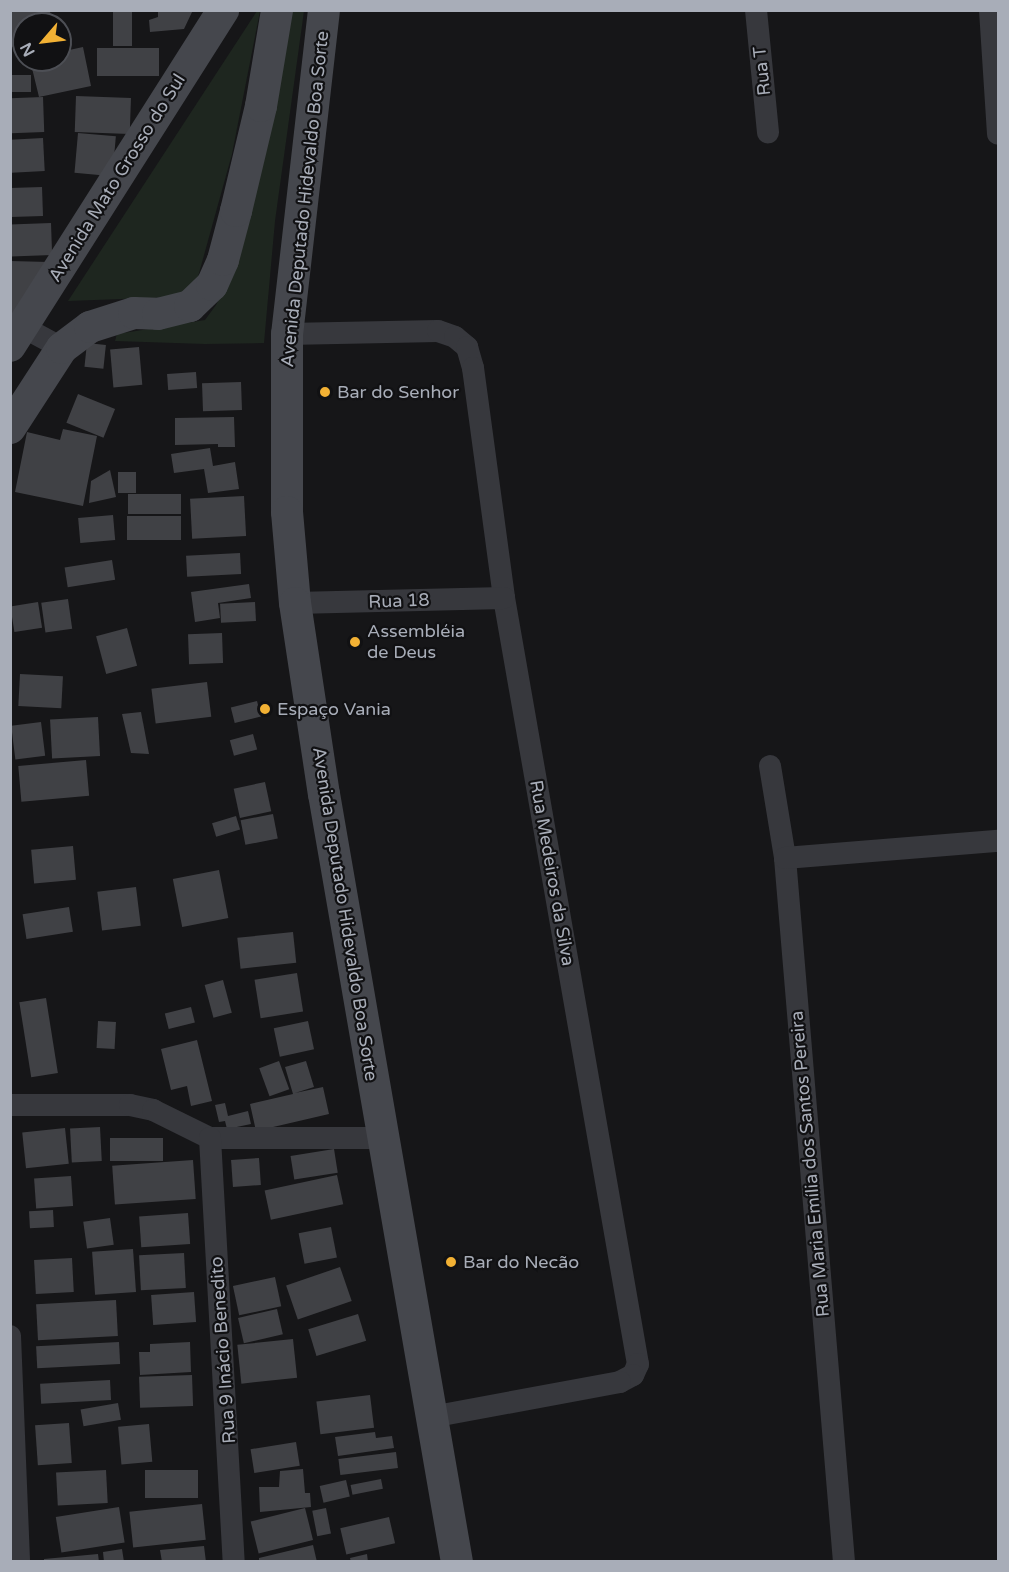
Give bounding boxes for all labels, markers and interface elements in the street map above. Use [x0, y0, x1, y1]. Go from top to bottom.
north arrow [12, 12, 72, 72]
street label: Avenida Deputado Hidevaldo Boa Sorte [277, 30, 333, 368]
text: N [16, 39, 40, 60]
street label: Rua T [749, 45, 775, 97]
street label: Avenida Mato Grosso do Sul [44, 70, 190, 286]
place label: Bar do Senhor [337, 381, 459, 403]
marker: Bar do Senhor [318, 385, 332, 399]
street label: Rua 18 [368, 589, 430, 613]
place label: Assembléia de Deus [367, 621, 465, 664]
marker: Assembléia de Deus [348, 635, 362, 649]
place label: Espaço Vania [277, 698, 391, 720]
marker: Espaço Vania [258, 702, 272, 716]
street label: Avenida Deputado Hidevaldo Boa Sorte [308, 745, 382, 1083]
street label: Rua Medeiros da Silva [525, 778, 579, 968]
street label: Rua Maria Emília dos Santos Pereira [786, 1010, 834, 1318]
place label: Bar do Necão [463, 1251, 579, 1273]
marker: Bar do Necão [444, 1255, 458, 1269]
street label: Rua 9 Inácio Benedito [206, 1256, 240, 1444]

